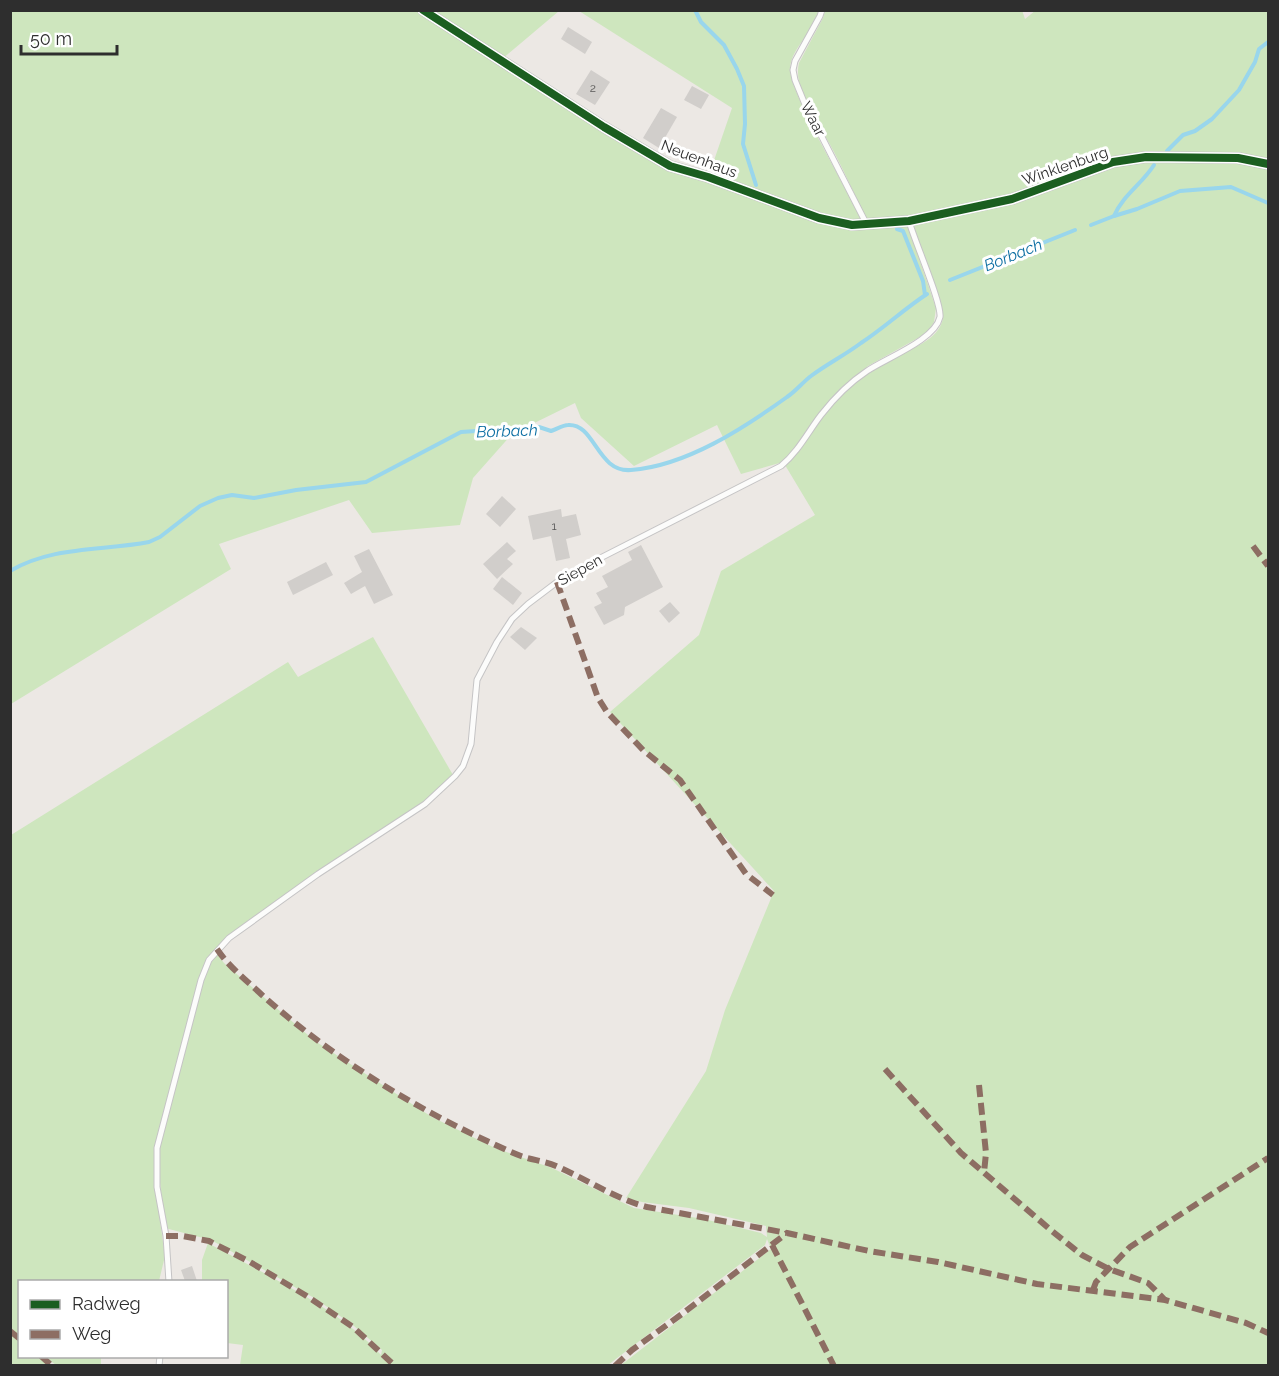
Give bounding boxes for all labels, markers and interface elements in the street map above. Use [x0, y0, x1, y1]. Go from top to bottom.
scale bar [21, 18, 117, 56]
text: 50 m [30, 28, 72, 49]
house number: 2 [590, 81, 596, 95]
street label: Waar [797, 99, 830, 140]
street label: Neuenhaus [659, 136, 739, 182]
street label: Winklenburg [1020, 143, 1110, 189]
water label: Borbach [981, 235, 1045, 275]
water label: Borbach [476, 420, 538, 442]
house number: 1 [551, 519, 557, 533]
street label: Siepen [555, 550, 605, 590]
legend [18, 1280, 228, 1358]
text: Radweg [72, 1293, 141, 1314]
text: Weg [72, 1323, 111, 1344]

